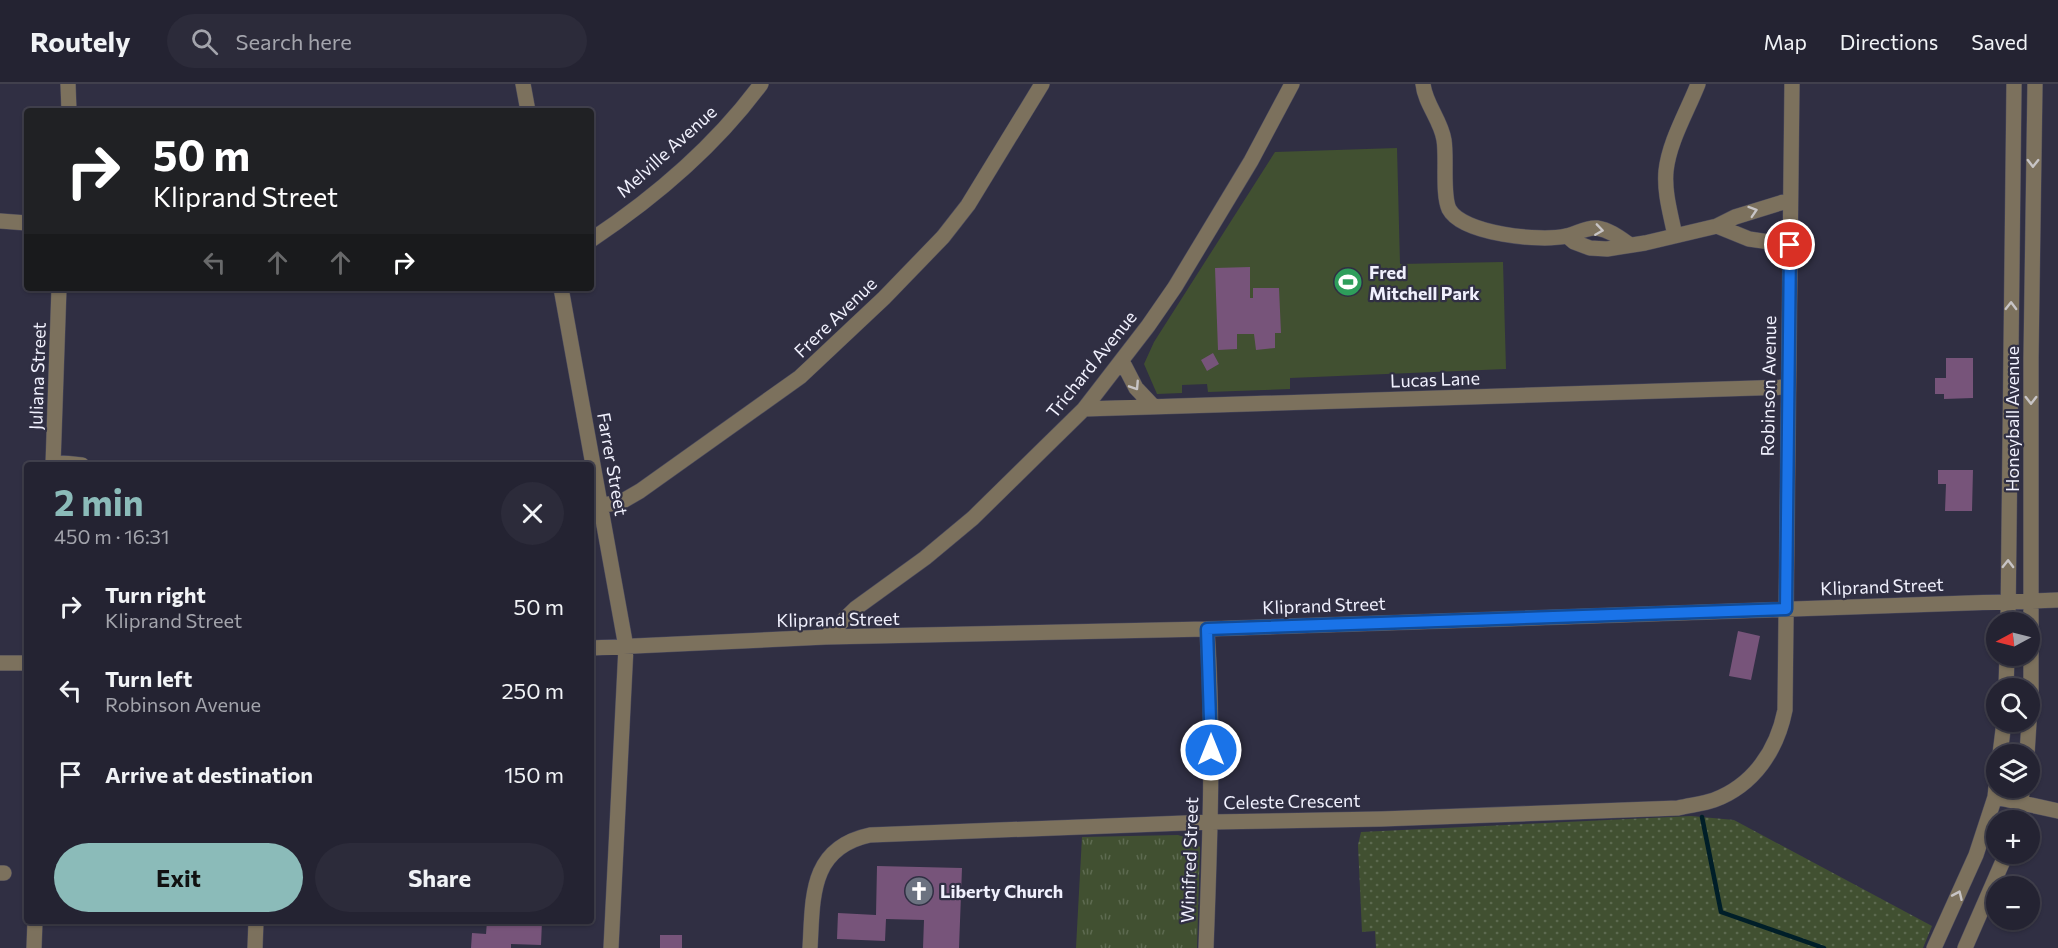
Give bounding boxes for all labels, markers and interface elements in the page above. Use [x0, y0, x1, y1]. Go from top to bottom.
search box [167, 14, 587, 68]
text: Routely [30, 24, 131, 58]
icon: search [188, 25, 221, 58]
text: Search here [236, 28, 352, 55]
text: Map [1764, 29, 1807, 54]
text: Directions [1840, 29, 1938, 54]
text: Saved [1971, 29, 2028, 54]
street label: Melville Avenue [611, 100, 721, 202]
text: 50 m [153, 128, 250, 180]
icon: right [54, 132, 132, 210]
one-way arrow [2027, 159, 2040, 168]
text: Kliprand Street [153, 180, 338, 213]
one-way arrow [1747, 206, 1758, 218]
pin [1764, 219, 1815, 270]
one-way arrow [1595, 224, 1604, 236]
icon: arrive [1773, 228, 1806, 261]
icon: left [198, 246, 231, 279]
icon: ahead [261, 246, 294, 279]
icon: ahead [324, 246, 357, 279]
icon: right [387, 246, 420, 279]
place label: Fred Mitchell Park [1369, 261, 1480, 304]
sports icon: Fred Mitchell Park [1332, 266, 1364, 298]
street label: Frere Avenue [789, 272, 881, 362]
one-way arrow [2005, 302, 2017, 311]
street label: Trichard Avenue [1041, 306, 1141, 422]
street label: Robinson Avenue [1756, 316, 1780, 456]
street label: Juliana Street [24, 322, 50, 430]
street label: Honeyball Avenue [2001, 346, 2023, 492]
street label: Lucas Lane [1390, 366, 1480, 392]
one-way arrow [1128, 380, 1140, 390]
one-way arrow [2025, 396, 2037, 405]
street label: Farrer Street [593, 411, 633, 517]
text: 2 min [54, 479, 144, 523]
button: close [501, 482, 564, 545]
text: 450 m · 16:31 [54, 524, 170, 548]
one-way arrow [2002, 560, 2014, 569]
street label: Kliprand Street [1820, 573, 1944, 599]
text: Turn right [105, 581, 206, 608]
icon: right [54, 590, 87, 623]
street label: Kliprand Street [1262, 592, 1386, 618]
text: 50 m [514, 593, 564, 620]
street label: Kliprand Street [776, 607, 900, 631]
text: Kliprand Street [105, 608, 242, 632]
north arrow [1986, 612, 2040, 666]
map controls [1986, 612, 2040, 930]
text: Turn left [105, 665, 192, 692]
icon: left [54, 674, 87, 707]
text: 250 m [501, 677, 564, 704]
button: search [1986, 678, 2040, 732]
text: Robinson Avenue [105, 692, 261, 716]
position arrow [1179, 718, 1243, 782]
button: layers [1986, 744, 2040, 798]
icon: arrive [54, 758, 87, 791]
text: Arrive at destination [105, 761, 313, 788]
text: 150 m [504, 761, 564, 788]
street label: Celeste Crescent [1223, 789, 1361, 813]
street label: Winifred Street [1176, 797, 1202, 923]
button: + [1986, 810, 2040, 864]
button: Exit [54, 843, 303, 912]
button: Share [315, 843, 564, 912]
church icon: Liberty Church [903, 875, 935, 907]
button: − [1986, 876, 2040, 930]
place label: Liberty Church [940, 880, 1063, 902]
one-way arrow [1951, 890, 1963, 901]

